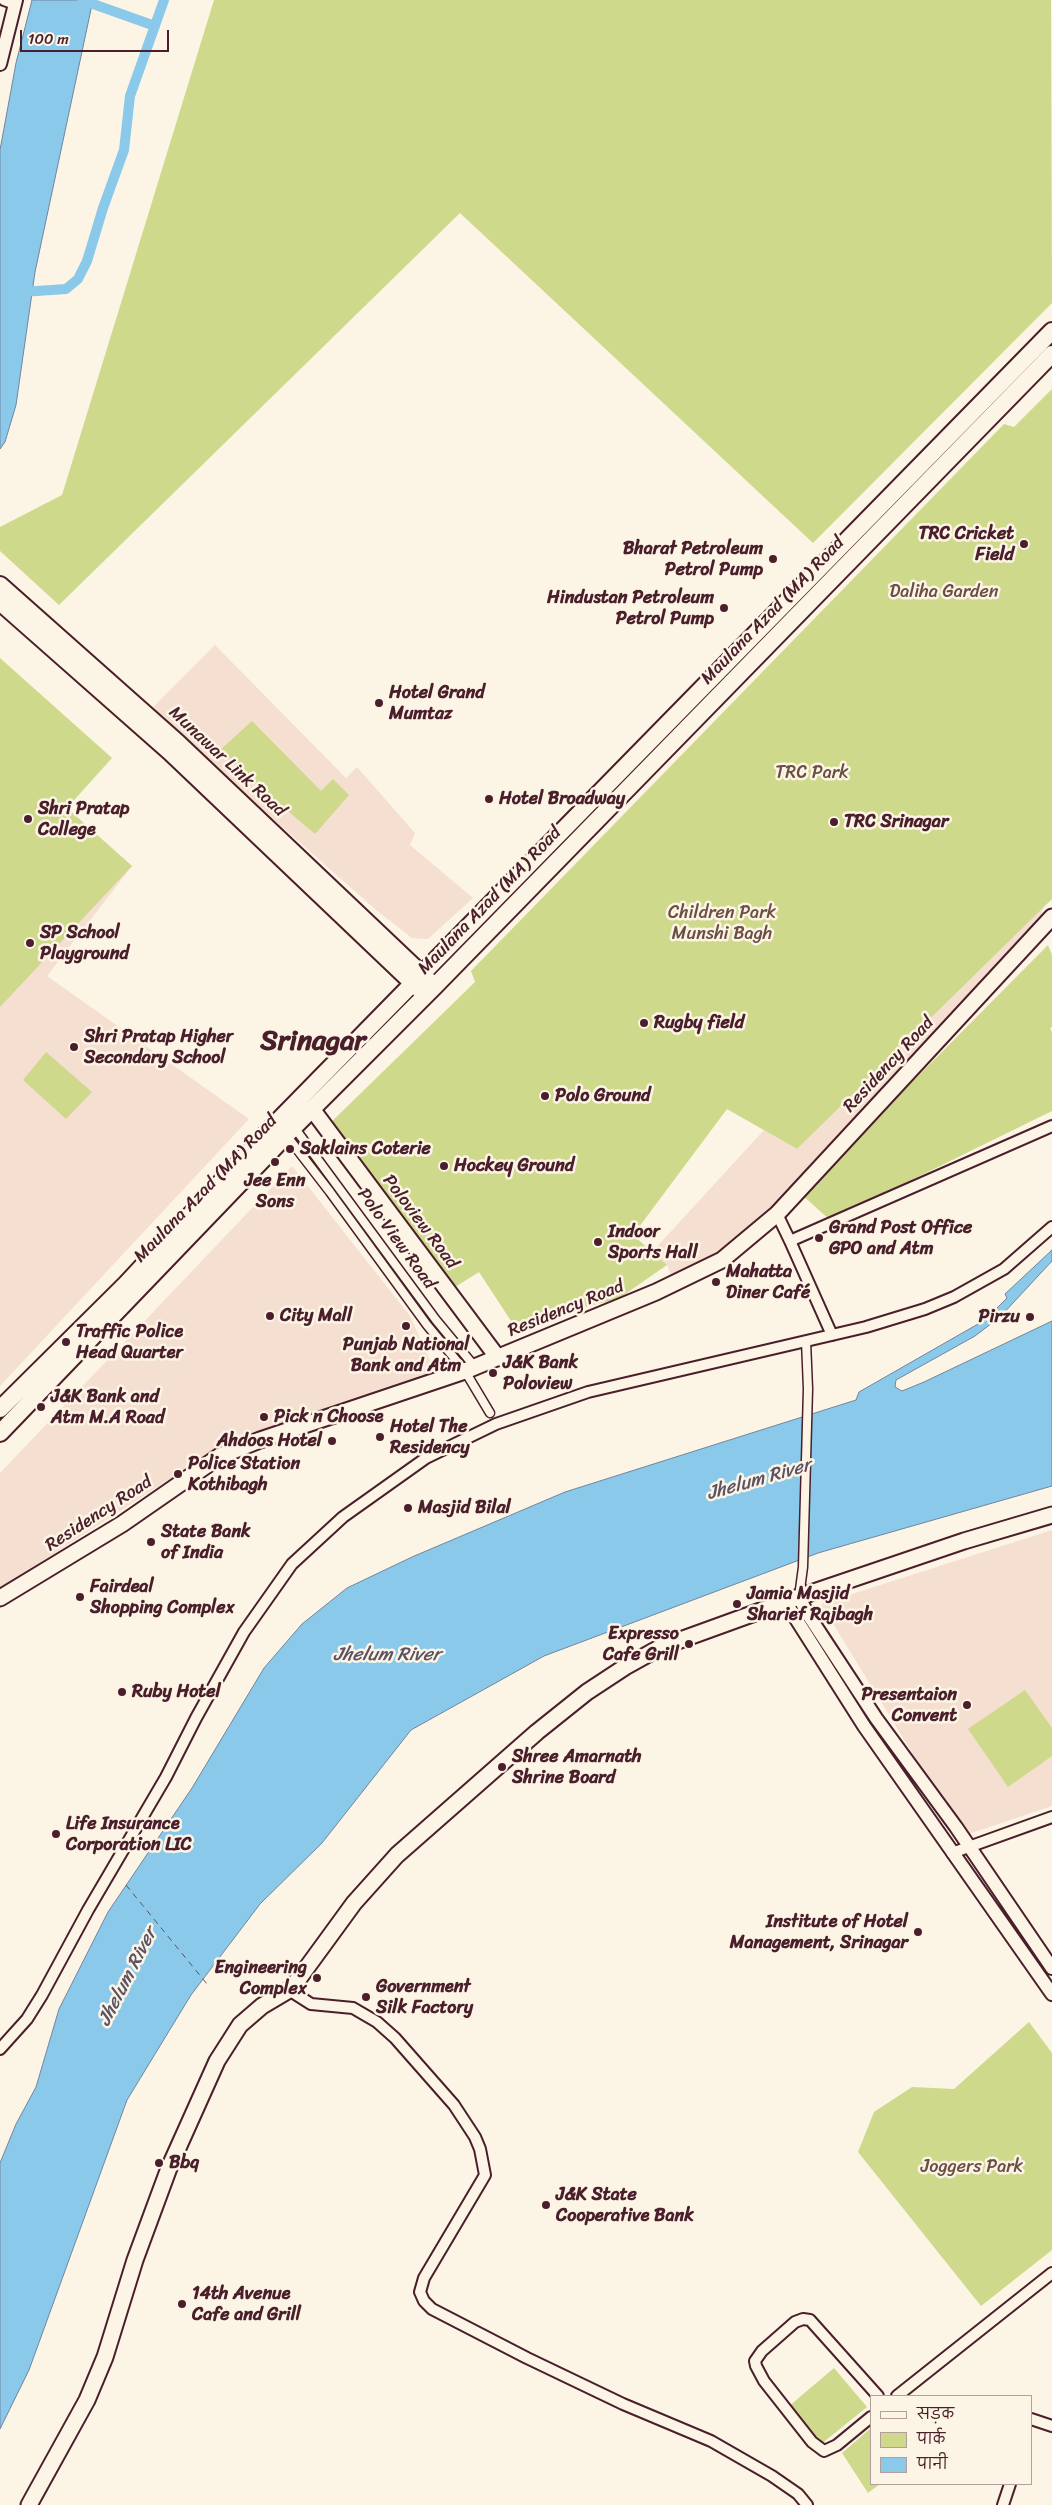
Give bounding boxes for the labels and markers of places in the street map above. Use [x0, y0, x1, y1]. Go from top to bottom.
place label: TRC Cricket Field [918, 523, 1014, 566]
place label: Bharat Petroleum Petrol Pump [623, 538, 763, 580]
marker: TRC Cricket Field [1018, 538, 1030, 550]
marker: Bharat Petroleum Petrol Pump [767, 553, 779, 565]
place label: Hindustan Petroleum Petrol Pump [547, 587, 714, 630]
marker: Hindustan Petroleum Petrol Pump [718, 602, 730, 614]
place label: Hotel Grand Mumtaz [389, 682, 485, 724]
marker: Hotel Grand Mumtaz [373, 697, 385, 709]
place label: Hotel Broadway [499, 788, 625, 810]
marker: Hotel Broadway [483, 793, 495, 805]
place label: Shri Pratap College [38, 798, 130, 841]
place label: TRC Srinagar [844, 811, 948, 833]
marker: Shri Pratap College [22, 813, 34, 825]
marker: TRC Srinagar [828, 816, 840, 828]
place label: SP School Playground [40, 922, 129, 964]
marker: SP School Playground [24, 937, 36, 949]
place label: Rugby field [654, 1012, 744, 1034]
marker: Rugby field [638, 1017, 650, 1029]
place label: Shri Pratap Higher Secondary School [84, 1026, 233, 1068]
marker: Shri Pratap Higher Secondary School [68, 1041, 80, 1053]
place label: Polo Ground [555, 1085, 651, 1107]
marker: Polo Ground [539, 1090, 551, 1102]
place label: Saklains Coterie [300, 1138, 431, 1160]
marker: Saklains Coterie [284, 1143, 296, 1155]
place label: Hockey Ground [454, 1155, 574, 1177]
marker: Jee Enn Sons [269, 1156, 281, 1168]
marker: Hockey Ground [438, 1160, 450, 1172]
place label: Jee Enn Sons [244, 1170, 306, 1212]
place label: Grand Post Office GPO and Atm [829, 1217, 972, 1260]
place label: Indoor Sports Hall [608, 1221, 698, 1264]
marker: Grand Post Office GPO and Atm [813, 1232, 825, 1244]
marker: Indoor Sports Hall [592, 1236, 604, 1248]
place label: Mahatta Diner Café [726, 1261, 810, 1304]
marker: Mahatta Diner Café [710, 1276, 722, 1288]
place label: City Mall [280, 1305, 352, 1327]
place label: Pirzu [979, 1306, 1020, 1328]
marker: City Mall [264, 1310, 276, 1322]
marker: Pirzu [1024, 1311, 1036, 1323]
marker: Punjab National Bank and Atm [400, 1320, 412, 1332]
place label: Traffic Police Head Quarter [76, 1321, 183, 1364]
place label: Punjab National Bank and Atm [343, 1334, 469, 1376]
marker: Traffic Police Head Quarter [60, 1336, 72, 1348]
place label: J&K Bank Poloview [503, 1352, 578, 1395]
marker: J&K Bank Poloview [487, 1367, 499, 1379]
place label: J&K Bank and Atm M.A Road [51, 1386, 164, 1428]
marker: J&K Bank and Atm M.A Road [35, 1401, 47, 1413]
place label: Pick n Choose [274, 1406, 383, 1428]
marker: Pick n Choose [258, 1411, 270, 1423]
place label: Hotel The Residency [390, 1416, 470, 1458]
place label: Ahdoos Hotel [217, 1430, 322, 1452]
marker: Hotel The Residency [374, 1431, 386, 1443]
marker: Ahdoos Hotel [326, 1435, 338, 1447]
place label: Police Station Kothibagh [188, 1453, 300, 1496]
marker: Police Station Kothibagh [172, 1468, 184, 1480]
place label: Masjid Bilal [418, 1497, 511, 1519]
marker: Masjid Bilal [402, 1502, 414, 1514]
place label: State Bank of India [161, 1521, 251, 1564]
marker: State Bank of India [145, 1536, 157, 1548]
place label: Fairdeal Shopping Complex [90, 1576, 235, 1618]
place label: Jamia Masjid Sharief Rajbagh [747, 1583, 873, 1626]
marker: Fairdeal Shopping Complex [74, 1591, 86, 1603]
marker: Jamia Masjid Sharief Rajbagh [731, 1598, 743, 1610]
place label: Expresso Cafe Grill [603, 1623, 679, 1666]
marker: Expresso Cafe Grill [683, 1638, 695, 1650]
place label: Ruby Hotel [132, 1681, 221, 1703]
place label: Presentaion Convent [861, 1684, 957, 1726]
marker: Ruby Hotel [116, 1686, 128, 1698]
marker: Presentaion Convent [961, 1699, 973, 1711]
place label: Shree Amarnath Shrine Board [512, 1746, 641, 1788]
marker: Shree Amarnath Shrine Board [496, 1761, 508, 1773]
place label: Life Insurance Corporation LIC [66, 1813, 192, 1856]
marker: Life Insurance Corporation LIC [50, 1828, 62, 1840]
place label: Institute of Hotel Management, Srinagar [730, 1911, 908, 1954]
marker: Institute of Hotel Management, Srinagar [912, 1926, 924, 1938]
place label: Engineering Complex [214, 1957, 307, 2000]
marker: Engineering Complex [311, 1972, 323, 1984]
place label: Government Silk Factory [376, 1976, 473, 2018]
marker: Government Silk Factory [360, 1991, 372, 2003]
place label: Bbq [169, 2152, 199, 2174]
marker: Bbq [153, 2157, 165, 2169]
place label: J&K State Cooperative Bank [556, 2184, 694, 2226]
marker: J&K State Cooperative Bank [540, 2199, 552, 2211]
place label: 14th Avenue Cafe and Grill [192, 2283, 301, 2326]
marker: 14th Avenue Cafe and Grill [176, 2298, 188, 2310]

